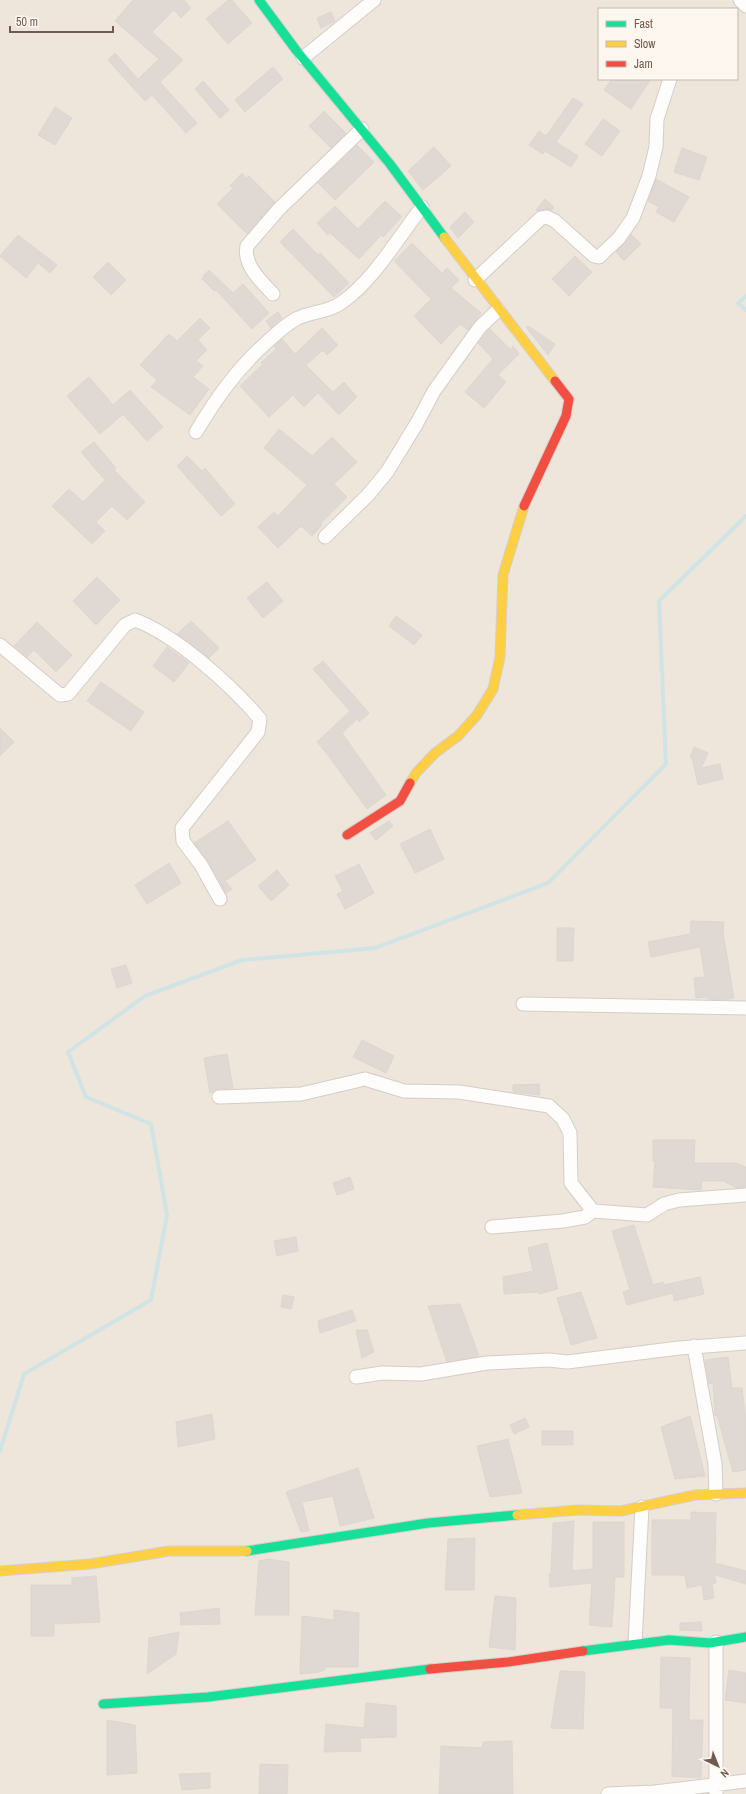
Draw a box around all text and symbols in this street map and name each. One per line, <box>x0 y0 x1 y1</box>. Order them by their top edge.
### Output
scale bar <box>10 8 113 34</box>
legend <box>598 8 738 80</box>
text: 50 m <box>16 14 38 30</box>
text: Fast <box>634 16 653 32</box>
text: Slow <box>634 36 656 52</box>
text: Jam <box>634 56 653 72</box>
north arrow <box>698 1746 738 1786</box>
text: N <box>718 1766 732 1781</box>

